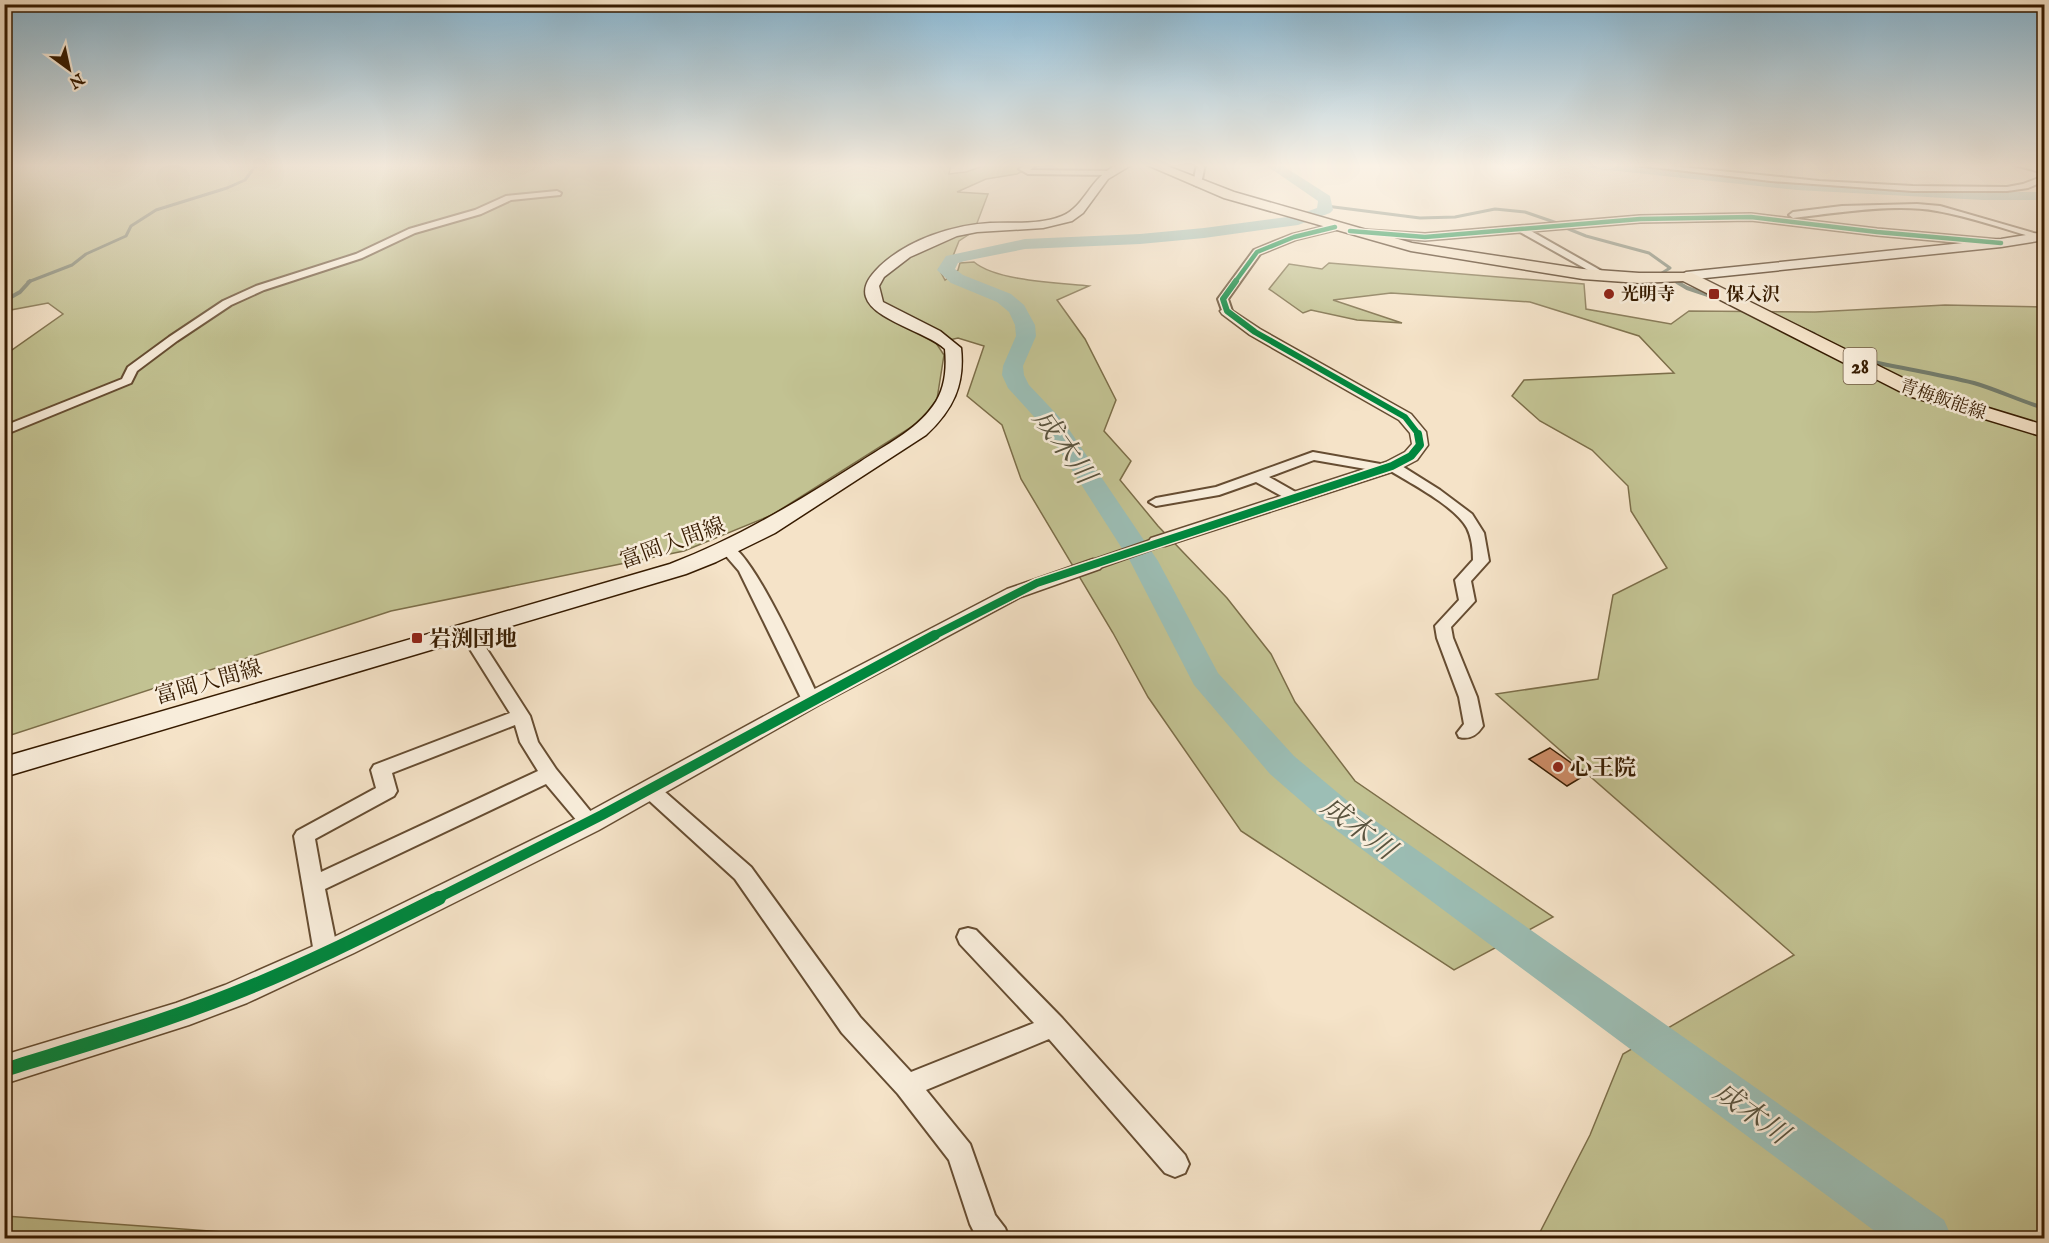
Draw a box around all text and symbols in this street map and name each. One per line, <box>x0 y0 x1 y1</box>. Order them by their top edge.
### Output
north arrow <box>39 39 99 99</box>
text: N <box>65 67 88 92</box>
place label: 光明寺 <box>1621 284 1675 307</box>
place label: 保入沢 <box>1726 284 1780 307</box>
marker: 光明寺 <box>1602 287 1616 301</box>
marker: 保入沢 <box>1707 287 1721 301</box>
road number: 28 <box>1844 348 1876 384</box>
street label: 青梅飯能線 <box>1896 375 1989 426</box>
water label: 成木川 <box>1024 403 1104 494</box>
street label: 富岡入間線 <box>616 512 729 576</box>
place label: 岩渕団地 <box>429 626 517 654</box>
marker: 岩渕団地 <box>410 631 424 645</box>
street label: 富岡入間線 <box>152 654 265 712</box>
place label: 心王院 <box>1570 755 1636 783</box>
marker: 心王院 <box>1551 760 1565 774</box>
water label: 成木川 <box>1313 790 1404 870</box>
water label: 成木川 <box>1706 1075 1797 1155</box>

